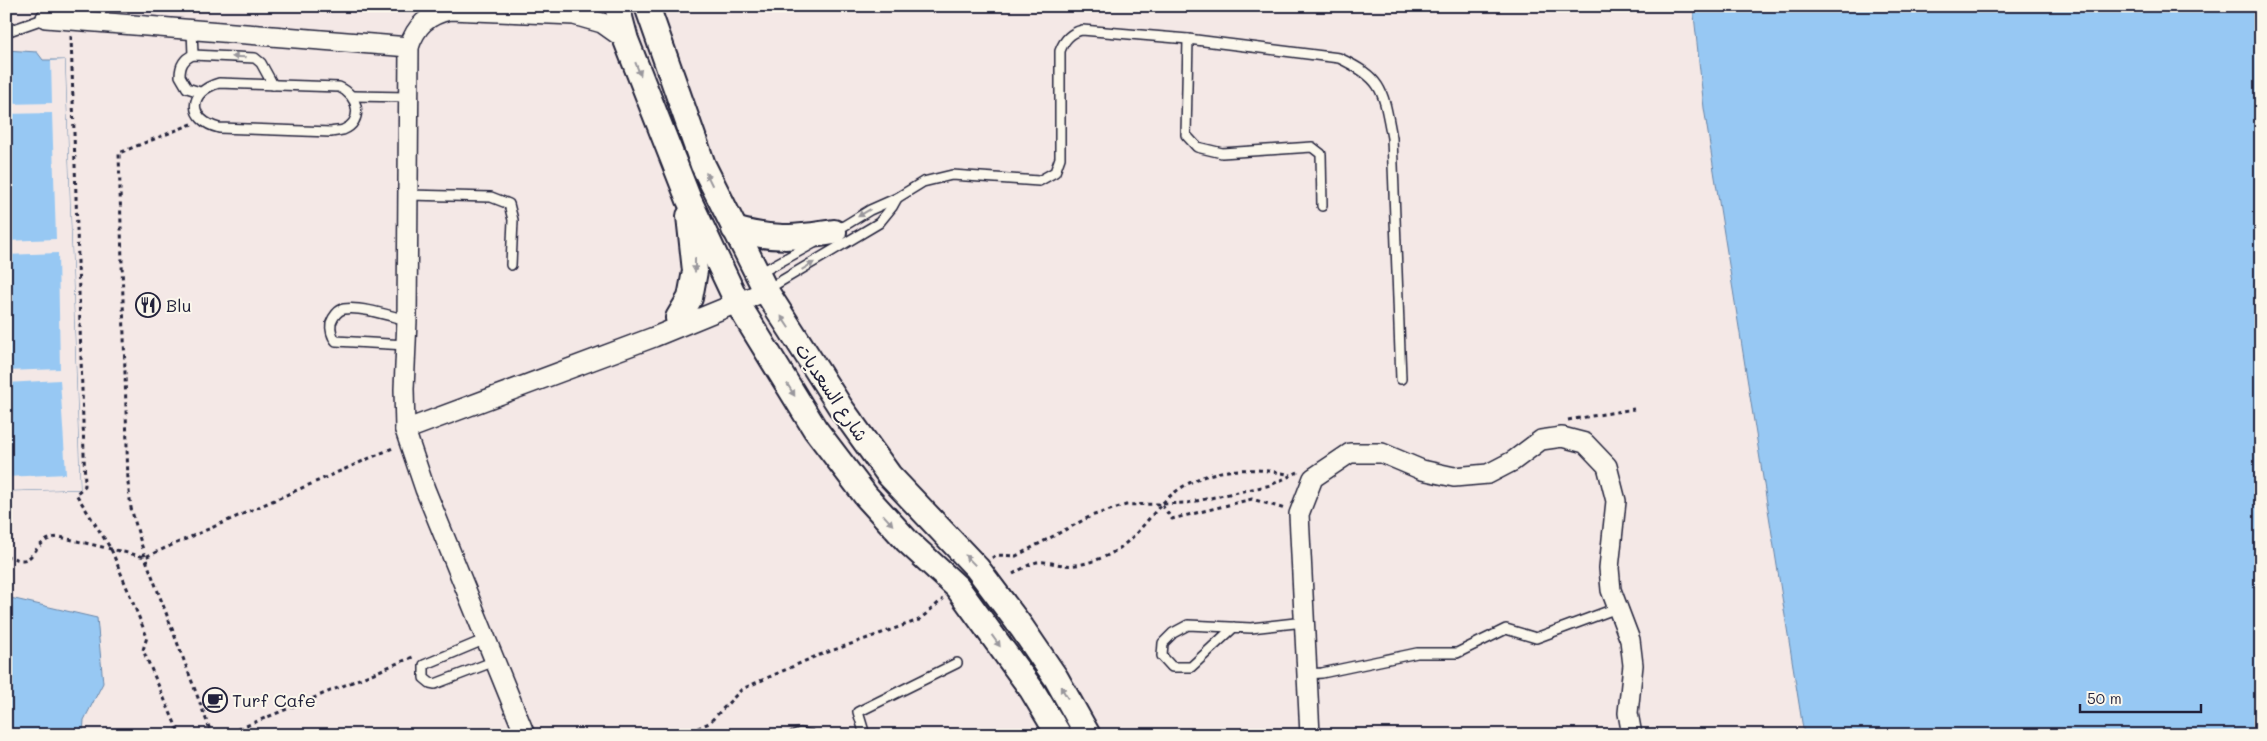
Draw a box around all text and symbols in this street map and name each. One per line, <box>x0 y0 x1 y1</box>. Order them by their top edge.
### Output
one-way arrow <box>231 52 247 60</box>
one-way arrow <box>634 62 642 76</box>
one-way arrow <box>705 171 714 186</box>
one-way arrow <box>858 208 871 217</box>
one-way arrow <box>691 258 699 274</box>
one-way arrow <box>801 262 814 271</box>
restaurant icon: Blu <box>135 292 161 318</box>
place label: Blu <box>166 293 192 317</box>
one-way arrow <box>781 315 790 329</box>
street label: شارع السعديات <box>789 338 874 446</box>
one-way arrow <box>787 383 796 396</box>
one-way arrow <box>882 514 894 526</box>
one-way arrow <box>964 555 976 567</box>
one-way arrow <box>991 634 1001 648</box>
scale bar <box>2080 681 2201 713</box>
one-way arrow <box>1060 686 1069 699</box>
cafe icon: Turf Cafe <box>202 687 228 713</box>
place label: Turf Cafe <box>232 688 316 712</box>
text: 50 m <box>2087 688 2122 708</box>

